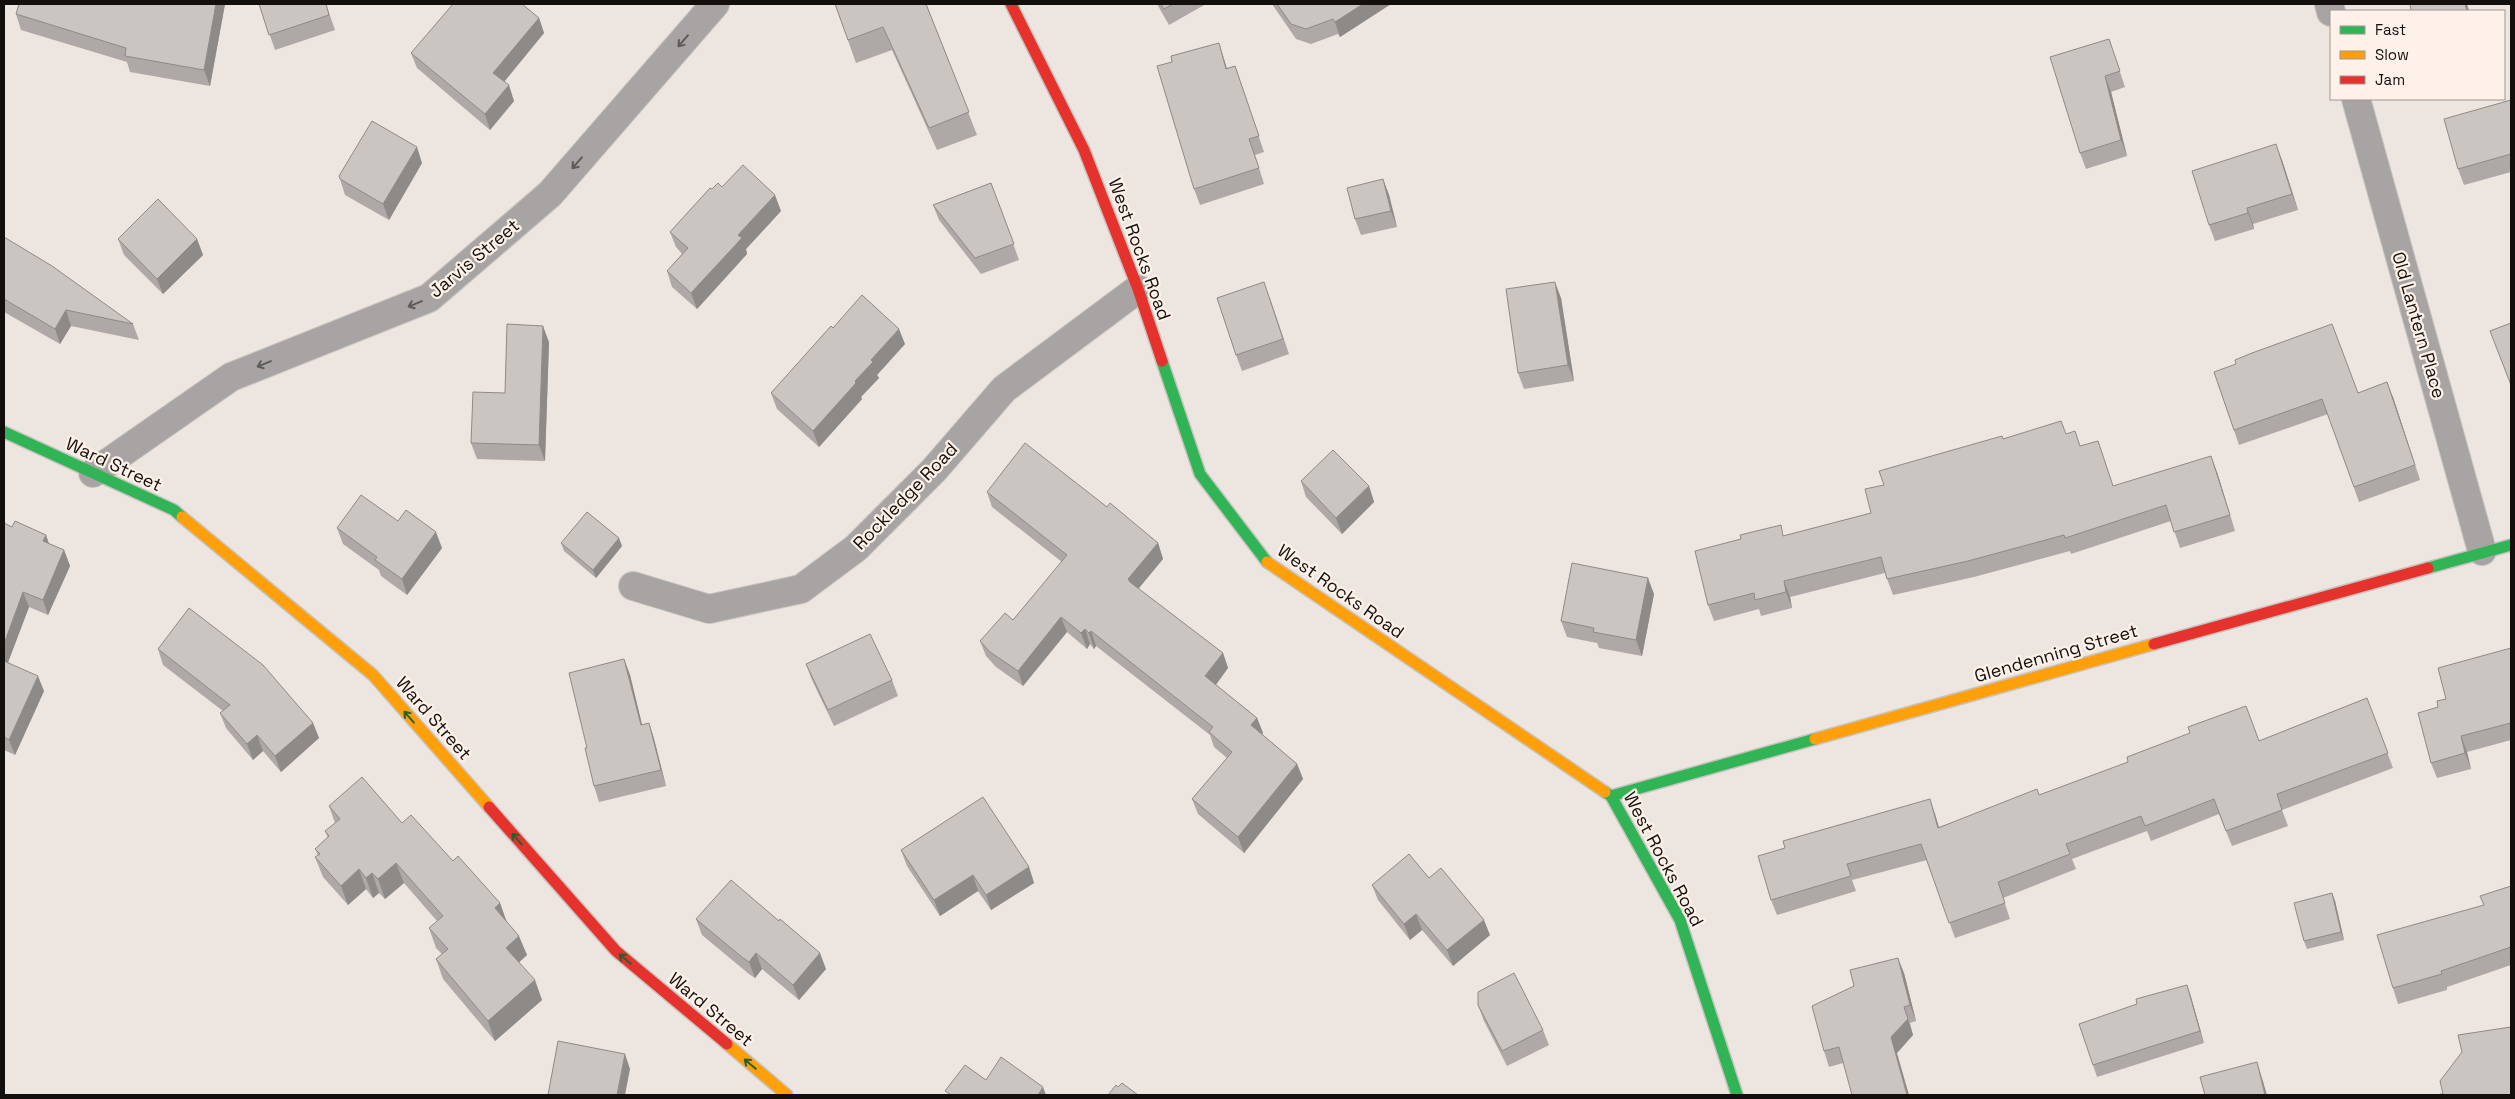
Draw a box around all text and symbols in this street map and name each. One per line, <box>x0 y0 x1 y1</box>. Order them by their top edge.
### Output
legend <box>2330 10 2505 100</box>
text: Fast <box>2375 20 2406 39</box>
one-way arrow <box>678 34 689 47</box>
text: Slow <box>2375 45 2409 64</box>
text: Jam <box>2375 70 2405 89</box>
one-way arrow <box>571 157 582 170</box>
street label: West Rocks Road <box>1104 175 1176 323</box>
street label: Jarvis Street <box>424 214 524 302</box>
street label: Old Lantern Place <box>2387 249 2451 401</box>
one-way arrow <box>408 299 423 309</box>
one-way arrow <box>257 360 273 369</box>
street label: Ward Street <box>62 432 166 496</box>
street label: Rockledge Road <box>848 437 962 555</box>
street label: West Rocks Road <box>1273 539 1409 643</box>
street label: Glendenning Street <box>1972 619 2140 687</box>
street label: Ward Street <box>391 671 477 765</box>
one-way arrow <box>404 710 415 723</box>
street label: West Rocks Road <box>1619 788 1709 930</box>
one-way arrow <box>511 832 523 845</box>
one-way arrow <box>619 954 632 965</box>
street label: Ward Street <box>664 967 758 1051</box>
one-way arrow <box>743 1058 756 1070</box>

